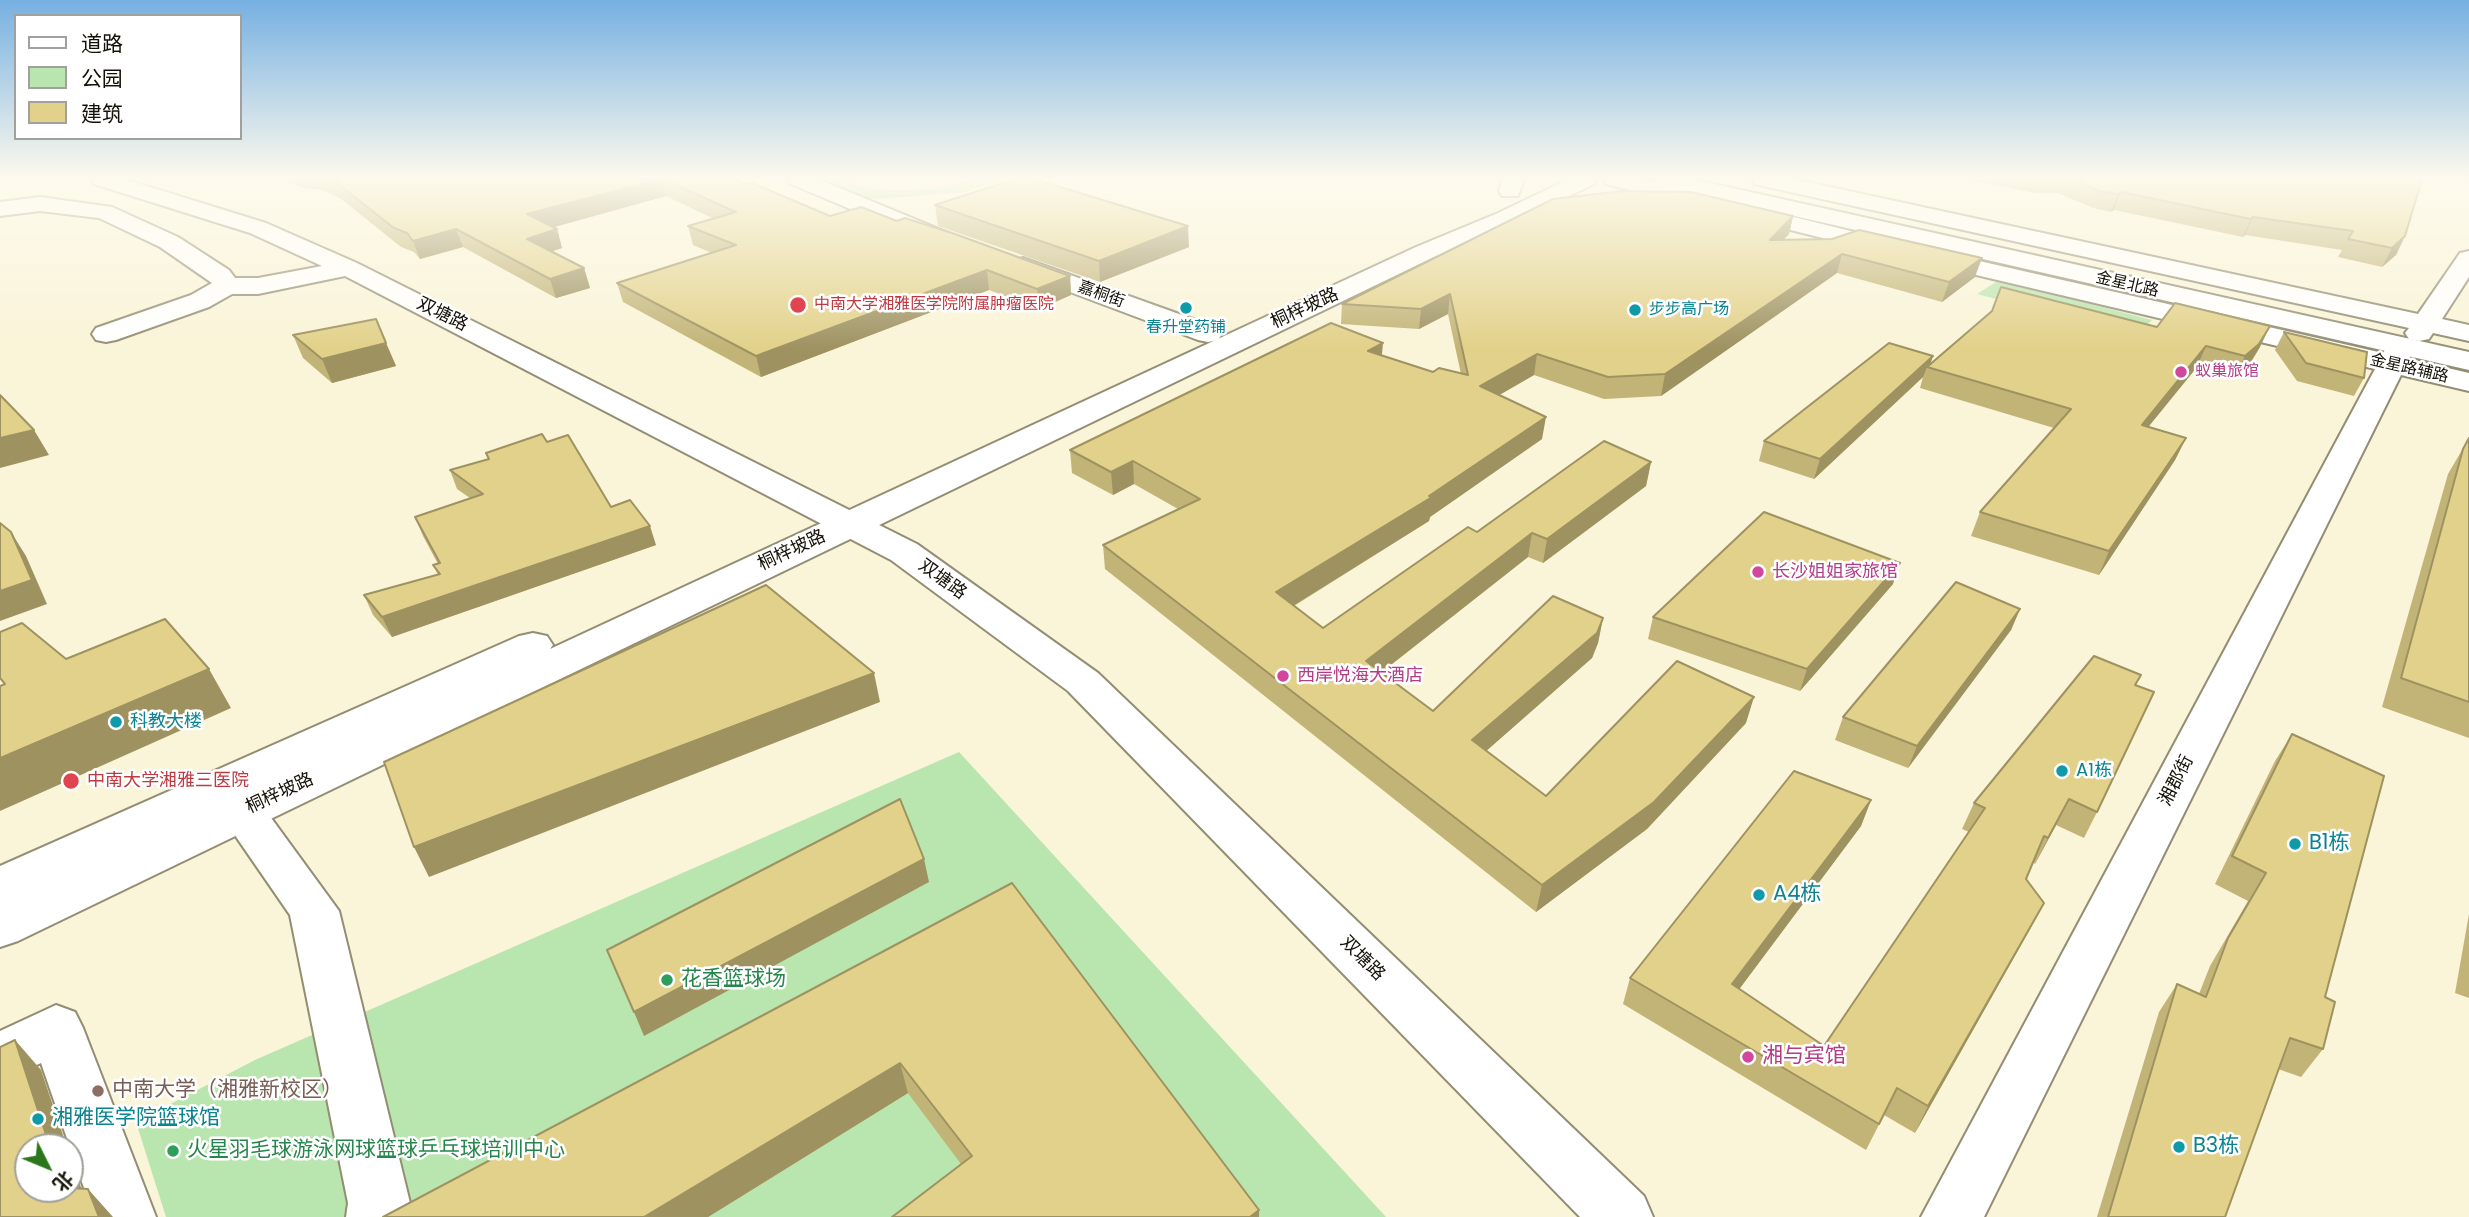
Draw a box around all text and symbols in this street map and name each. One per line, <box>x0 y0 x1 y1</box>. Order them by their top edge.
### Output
legend <box>14 14 242 140</box>
text: 道路 <box>81 29 123 58</box>
text: 公园 <box>81 64 123 93</box>
text: 建筑 <box>81 99 123 128</box>
street label: 金星北路 <box>2094 268 2160 302</box>
street label: 嘉桐街 <box>1075 278 1127 312</box>
street label: 桐梓坡路 <box>1268 284 1342 334</box>
street label: 双塘路 <box>413 293 471 337</box>
marker: 中南大学湘雅医学院附属肿瘤医院 <box>788 295 808 315</box>
place label: 中南大学湘雅医学院附属肿瘤医院 <box>814 295 1054 315</box>
marker: 春升堂药铺 <box>1178 300 1194 316</box>
place label: 步步高广场 <box>1649 300 1729 320</box>
marker: 步步高广场 <box>1627 302 1643 318</box>
place label: 春升堂药铺 <box>1146 318 1226 338</box>
street label: 金星路辅路 <box>2368 351 2450 387</box>
place label: 蚁巢旅馆 <box>2195 362 2259 382</box>
marker: 蚁巢旅馆 <box>2173 364 2189 380</box>
street label: 桐梓坡路 <box>755 526 829 576</box>
street label: 双塘路 <box>914 555 970 605</box>
place label: 长沙姐姐家旅馆 <box>1772 561 1898 583</box>
marker: 长沙姐姐家旅馆 <box>1750 564 1766 580</box>
place label: 西岸悦海大酒店 <box>1297 665 1423 687</box>
marker: 西岸悦海大酒店 <box>1275 668 1291 684</box>
place label: 科教大楼 <box>130 711 202 733</box>
marker: 科教大楼 <box>108 714 124 730</box>
street label: 湘郡街 <box>2155 752 2199 810</box>
place label: A1栋 <box>2076 760 2112 782</box>
marker: A1栋 <box>2054 763 2070 779</box>
street label: 桐梓坡路 <box>243 769 317 819</box>
place label: 中南大学湘雅三医院 <box>87 770 249 792</box>
marker: 中南大学湘雅三医院 <box>61 771 81 791</box>
place label: B1栋 <box>2309 831 2350 857</box>
marker: B1栋 <box>2287 836 2303 852</box>
place label: A4栋 <box>1773 882 1821 908</box>
marker: A4栋 <box>1751 887 1767 903</box>
street label: 双塘路 <box>1335 932 1389 986</box>
place label: 花香篮球场 <box>681 967 786 993</box>
marker: 花香篮球场 <box>659 972 675 988</box>
place label: 湘与宾馆 <box>1762 1044 1846 1070</box>
marker: 湘与宾馆 <box>1740 1049 1756 1065</box>
place label: 中南大学（湘雅新校区） <box>112 1078 343 1104</box>
marker: 中南大学（湘雅新校区） <box>90 1083 106 1099</box>
place label: 湘雅医学院篮球馆 <box>52 1106 220 1132</box>
marker: 湘雅医学院篮球馆 <box>30 1111 46 1127</box>
north arrow <box>14 1133 84 1203</box>
place label: B3栋 <box>2193 1134 2239 1160</box>
place label: 火星羽毛球游泳网球篮球乒乓球培训中心 <box>187 1138 565 1164</box>
marker: B3栋 <box>2171 1139 2187 1155</box>
marker: 火星羽毛球游泳网球篮球乒乓球培训中心 <box>165 1143 181 1159</box>
text: 北 <box>47 1165 80 1197</box>

